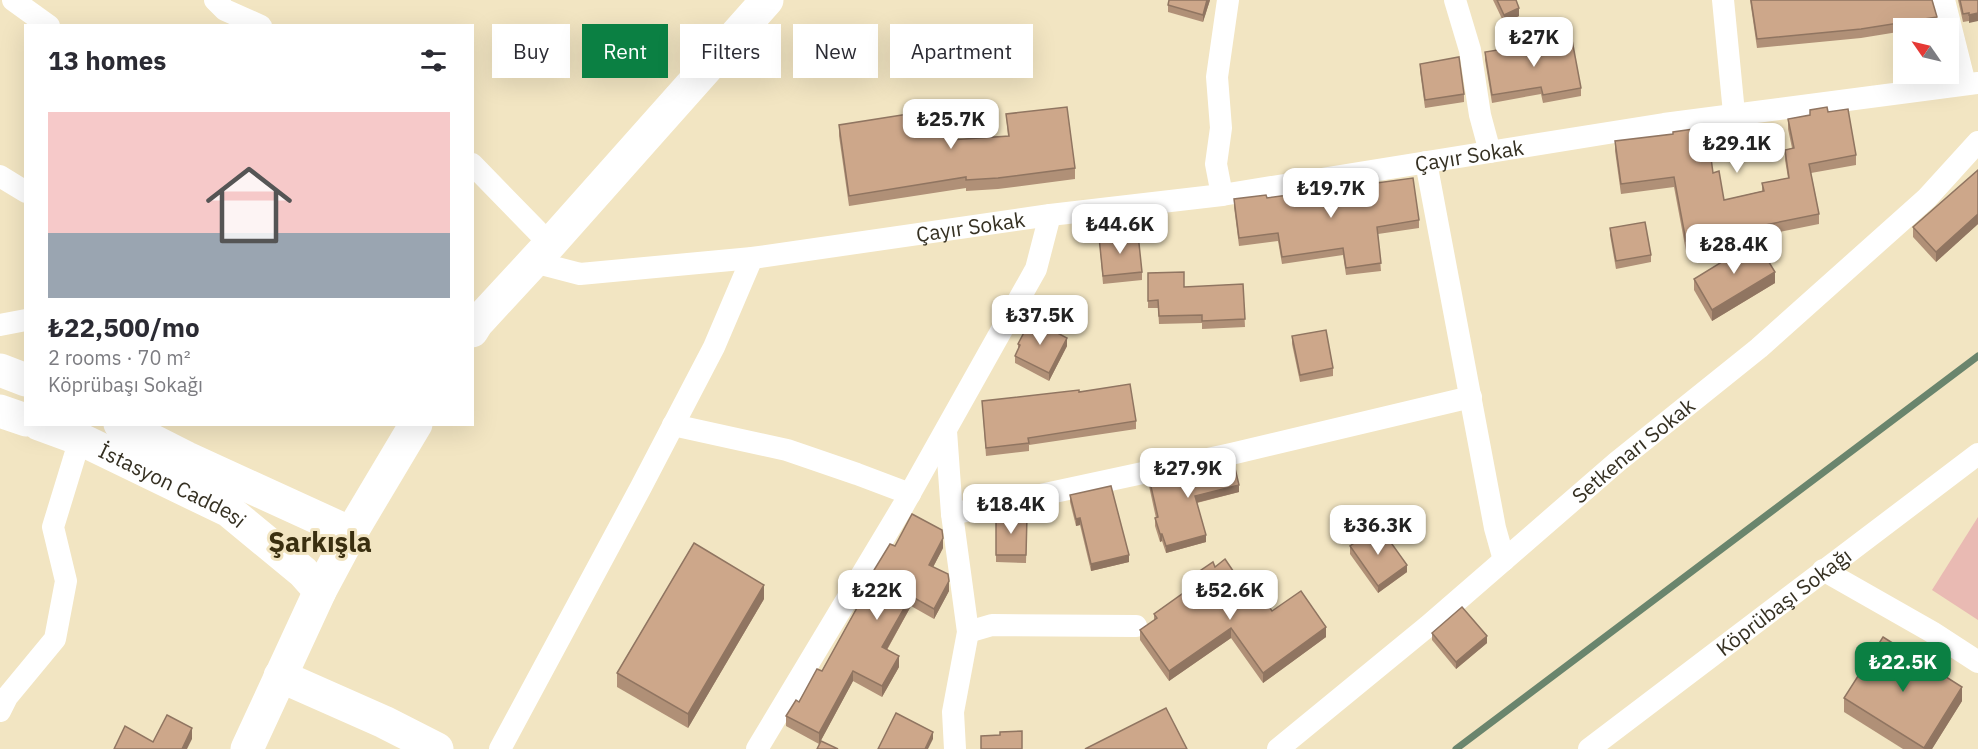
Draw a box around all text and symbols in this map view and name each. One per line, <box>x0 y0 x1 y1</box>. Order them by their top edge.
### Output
pin: ₺27K <box>1498 17 1570 68</box>
north arrow <box>1893 18 1959 84</box>
map controls <box>1893 18 1959 84</box>
text: ₺27K <box>1509 23 1559 50</box>
chip: Buy <box>492 24 570 78</box>
chip: Rent <box>582 24 668 78</box>
chip: Filters <box>680 24 781 78</box>
chip: New <box>793 24 878 78</box>
chip: Apartment <box>890 24 1033 78</box>
text: 13 homes <box>48 43 166 77</box>
icon: filters <box>417 44 450 77</box>
pin: ₺25.7K <box>902 99 1000 150</box>
text: ₺25.7K <box>917 105 985 132</box>
pin: ₺29.1K <box>1688 123 1786 174</box>
text: ₺29.1K <box>1703 129 1771 156</box>
street label: Çayır Sokak <box>1413 133 1526 178</box>
icon: home <box>195 151 303 259</box>
pin: ₺19.7K <box>1282 168 1380 219</box>
text: ₺19.7K <box>1297 174 1365 201</box>
pin: ₺44.6K <box>1071 204 1169 255</box>
street label: Çayır Sokak <box>914 205 1027 248</box>
text: ₺44.6K <box>1086 210 1154 237</box>
pin: ₺28.4K <box>1685 224 1783 275</box>
text: ₺28.4K <box>1700 230 1768 257</box>
pin: ₺37.5K <box>991 295 1089 346</box>
text: ₺37.5K <box>1006 301 1074 328</box>
text: ₺22,500/mo <box>48 310 200 344</box>
text: 2 rooms · 70 m² <box>48 344 191 371</box>
text: Köprübaşı Sokağı <box>48 371 203 398</box>
street label: Setkenarı Sokak <box>1565 391 1700 509</box>
street label: İstasyon Caddesi <box>94 436 252 534</box>
pin: ₺27.9K <box>1139 448 1237 499</box>
text: ₺27.9K <box>1154 454 1222 481</box>
pin: ₺18.4K <box>962 484 1060 535</box>
text: ₺18.4K <box>977 490 1045 517</box>
pin: ₺36.3K <box>1329 505 1427 556</box>
text: ₺36.3K <box>1344 511 1412 538</box>
district label: Şarkışla <box>268 524 372 559</box>
street label: Köprübaşı Sokağı <box>1710 541 1857 662</box>
pin: ₺22K <box>841 570 913 621</box>
pin: ₺52.6K <box>1181 570 1279 621</box>
text: ₺22K <box>852 576 902 603</box>
text: ₺52.6K <box>1196 576 1264 603</box>
pin: ₺22.5K <box>1854 642 1952 693</box>
text: ₺22.5K <box>1869 648 1937 675</box>

